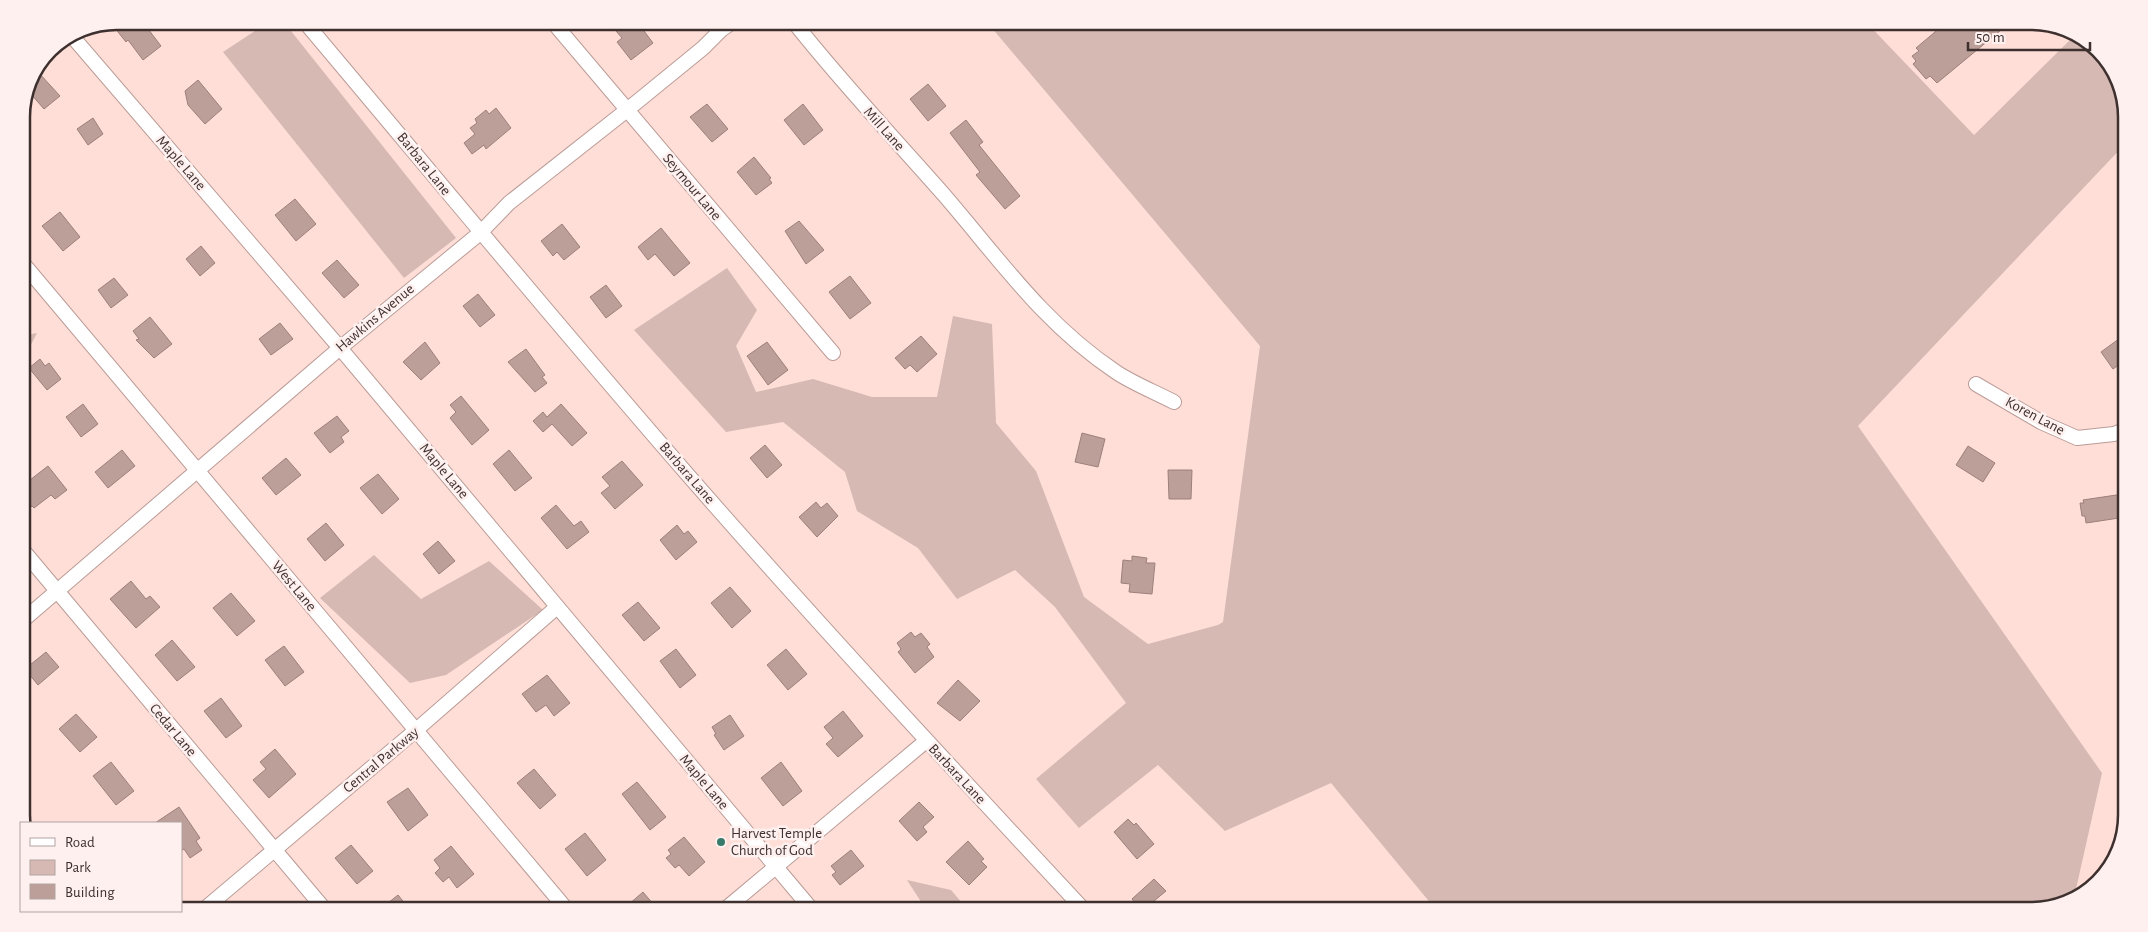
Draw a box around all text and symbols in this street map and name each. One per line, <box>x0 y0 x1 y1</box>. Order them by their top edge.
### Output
scale bar <box>1968 20 2090 52</box>
text: 50 m <box>1976 30 2005 45</box>
street label: Mill Lane <box>861 104 907 154</box>
street label: Barbara Lane <box>394 130 454 198</box>
street label: Maple Lane <box>153 133 209 193</box>
street label: Seymour Lane <box>660 151 724 223</box>
street label: Hawkins Avenue <box>333 281 417 355</box>
street label: Koren Lane <box>2003 394 2067 438</box>
street label: Barbara Lane <box>656 439 718 507</box>
street label: Maple Lane <box>417 441 471 502</box>
street label: West Lane <box>269 558 319 614</box>
street label: Cedar Lane <box>147 701 199 759</box>
street label: Central Parkway <box>340 724 422 796</box>
street label: Barbara Lane <box>926 741 988 807</box>
street label: Maple Lane <box>677 752 731 813</box>
legend <box>20 822 182 912</box>
place label: Harvest Temple Church of God <box>731 826 822 858</box>
text: Road <box>65 835 95 850</box>
marker: Harvest Temple Church of God <box>715 836 727 848</box>
text: Park <box>65 860 91 875</box>
text: Building <box>65 885 115 900</box>

